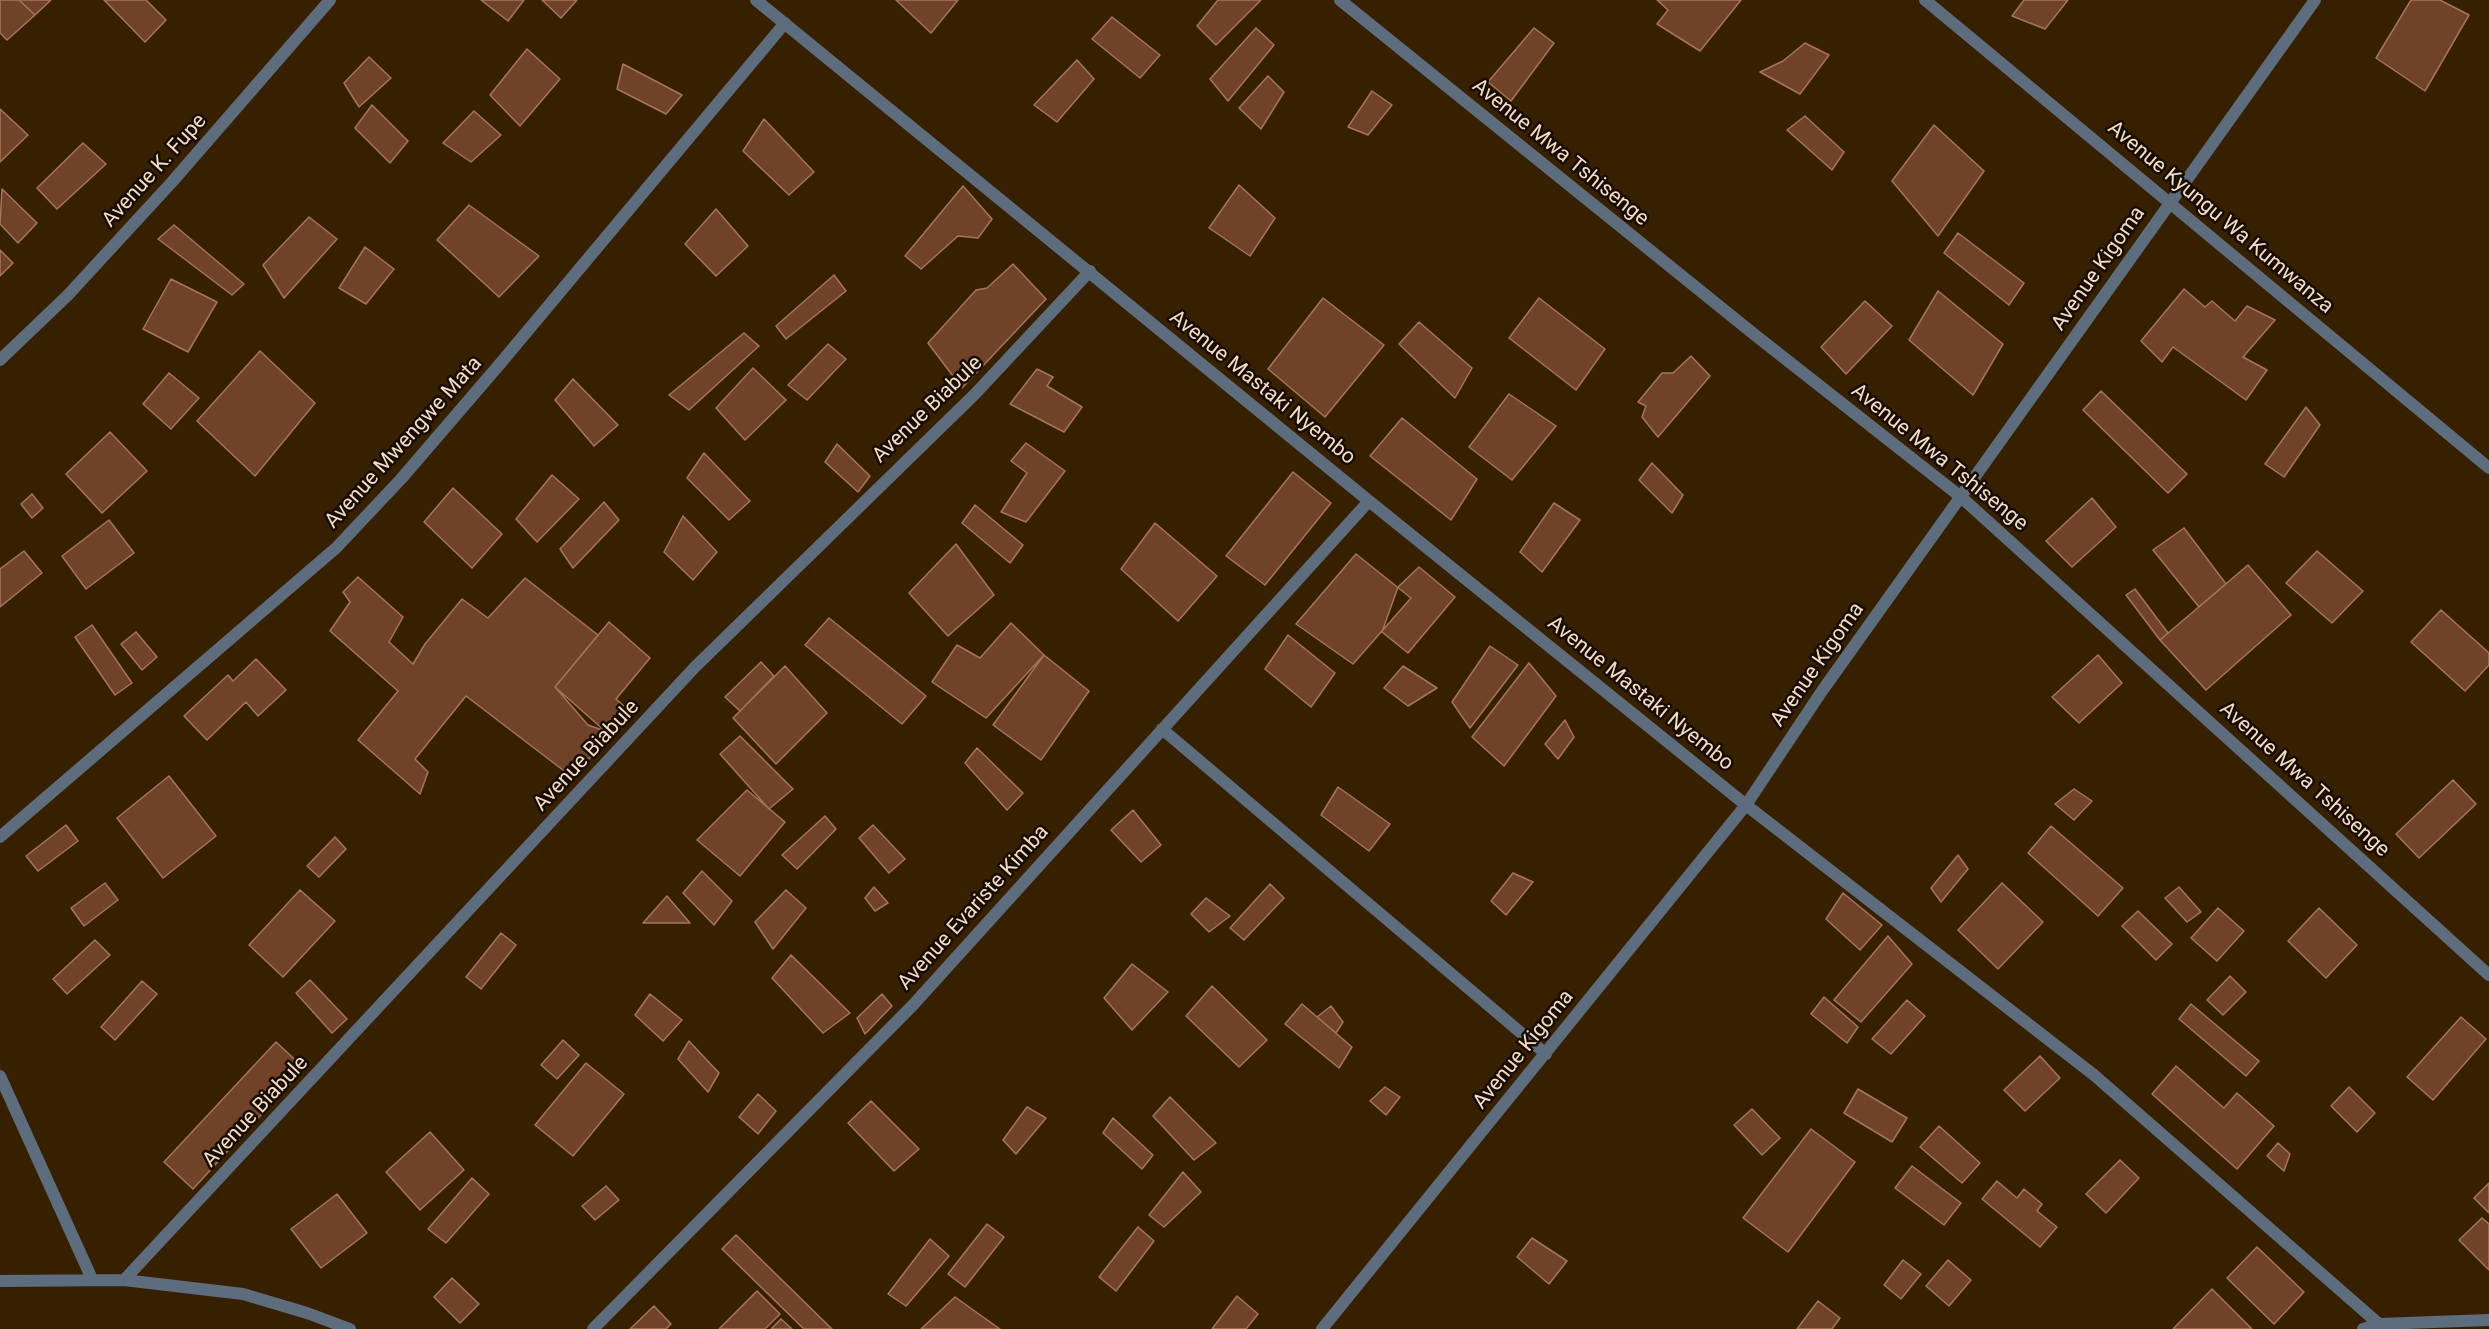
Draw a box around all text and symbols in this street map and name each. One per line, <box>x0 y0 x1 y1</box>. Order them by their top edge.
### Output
street label: Avenue Mwa Tshisenge <box>1467 74 1653 232</box>
street label: Avenue K. Fupe <box>98 109 212 233</box>
street label: Avenue Kyungu Wa Kumwanza <box>2102 116 2338 320</box>
street label: Avenue Kigoma <box>2047 202 2151 336</box>
street label: Avenue Mastaki Nyembo <box>1164 305 1360 471</box>
street label: Avenue Biabule <box>868 351 988 469</box>
street label: Avenue Mwengwe Mata <box>320 352 488 534</box>
street label: Avenue Mwa Tshisenge <box>1846 379 2032 537</box>
street label: Avenue Kigoma <box>1766 598 1870 732</box>
street label: Avenue Mastaki Nyembo <box>1542 611 1738 777</box>
street label: Avenue Biabule <box>529 695 645 817</box>
street label: Avenue Mwa Tshisenge <box>2214 697 2394 863</box>
street label: Avenue Evariste Kimba <box>893 820 1055 996</box>
street label: Avenue Kigoma <box>1468 985 1580 1115</box>
street label: Avenue Biabule <box>198 1051 314 1173</box>

